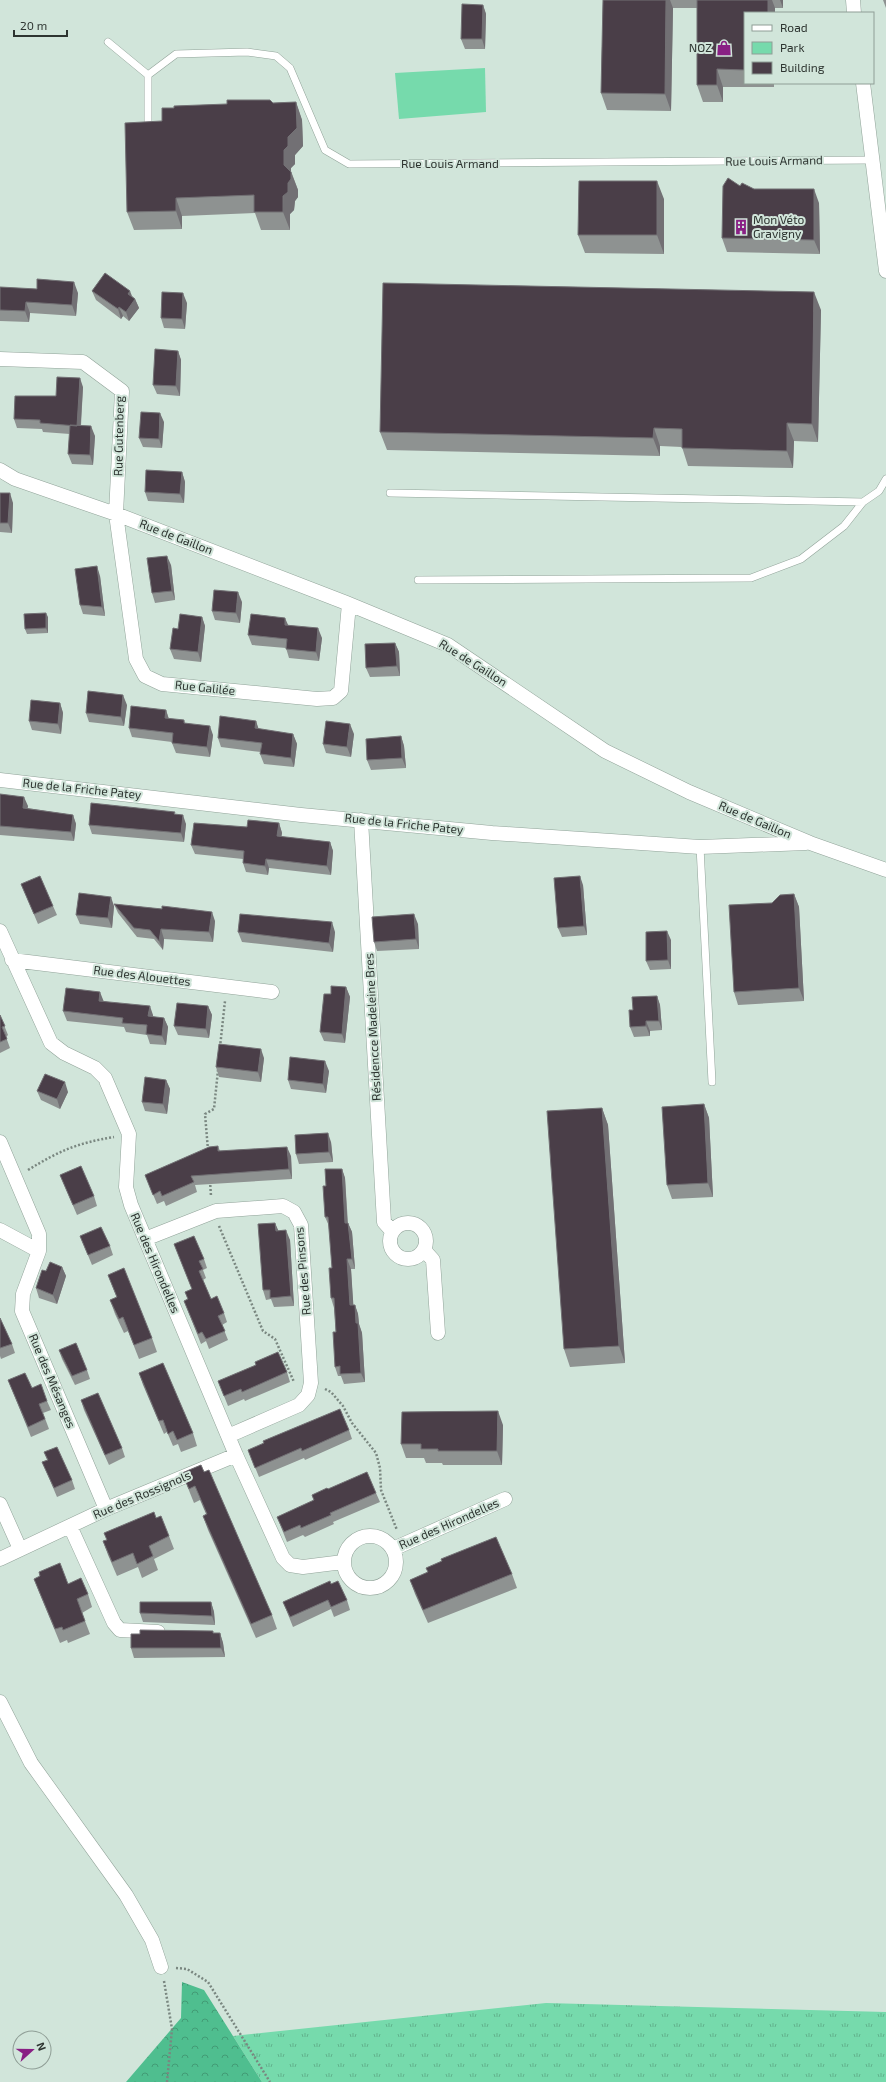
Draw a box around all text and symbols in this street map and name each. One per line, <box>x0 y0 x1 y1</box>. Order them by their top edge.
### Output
scale bar <box>14 12 67 38</box>
legend <box>744 12 874 84</box>
text: 20 m <box>20 18 47 32</box>
text: Road <box>780 20 808 34</box>
shop icon: NOZ <box>715 39 733 57</box>
place label: NOZ <box>689 40 712 54</box>
text: Park <box>780 40 805 54</box>
text: Building <box>780 60 825 74</box>
street label: Rue Louis Armand <box>725 152 823 168</box>
street label: Rue Louis Armand <box>401 156 499 170</box>
place label: Mon Véto Gravigny <box>753 212 805 240</box>
building icon: Mon Véto Gravigny <box>732 218 750 236</box>
street label: Rue Gutenberg <box>110 395 126 476</box>
street label: Rue de Gaillon <box>138 516 215 556</box>
street label: Rue de Gaillon <box>437 636 510 689</box>
street label: Rue Galilée <box>174 677 236 697</box>
street label: Rue de la Friche Patey <box>22 775 143 801</box>
street label: Rue de Gaillon <box>717 798 794 841</box>
street label: Rue de la Friche Patey <box>344 810 465 836</box>
street label: Résidencce Madeleine Bres <box>361 953 383 1101</box>
street label: Rue des Alouettes <box>93 962 192 988</box>
street label: Rue des Hirondelles <box>128 1210 183 1315</box>
street label: Rue des Pinsons <box>291 1226 313 1316</box>
street label: Rue des Mésanges <box>27 1331 79 1430</box>
street label: Rue des Rossignols <box>91 1467 193 1521</box>
street label: Rue des Hirondelles <box>396 1495 501 1551</box>
north arrow <box>12 2030 52 2070</box>
text: N <box>34 2040 49 2052</box>

